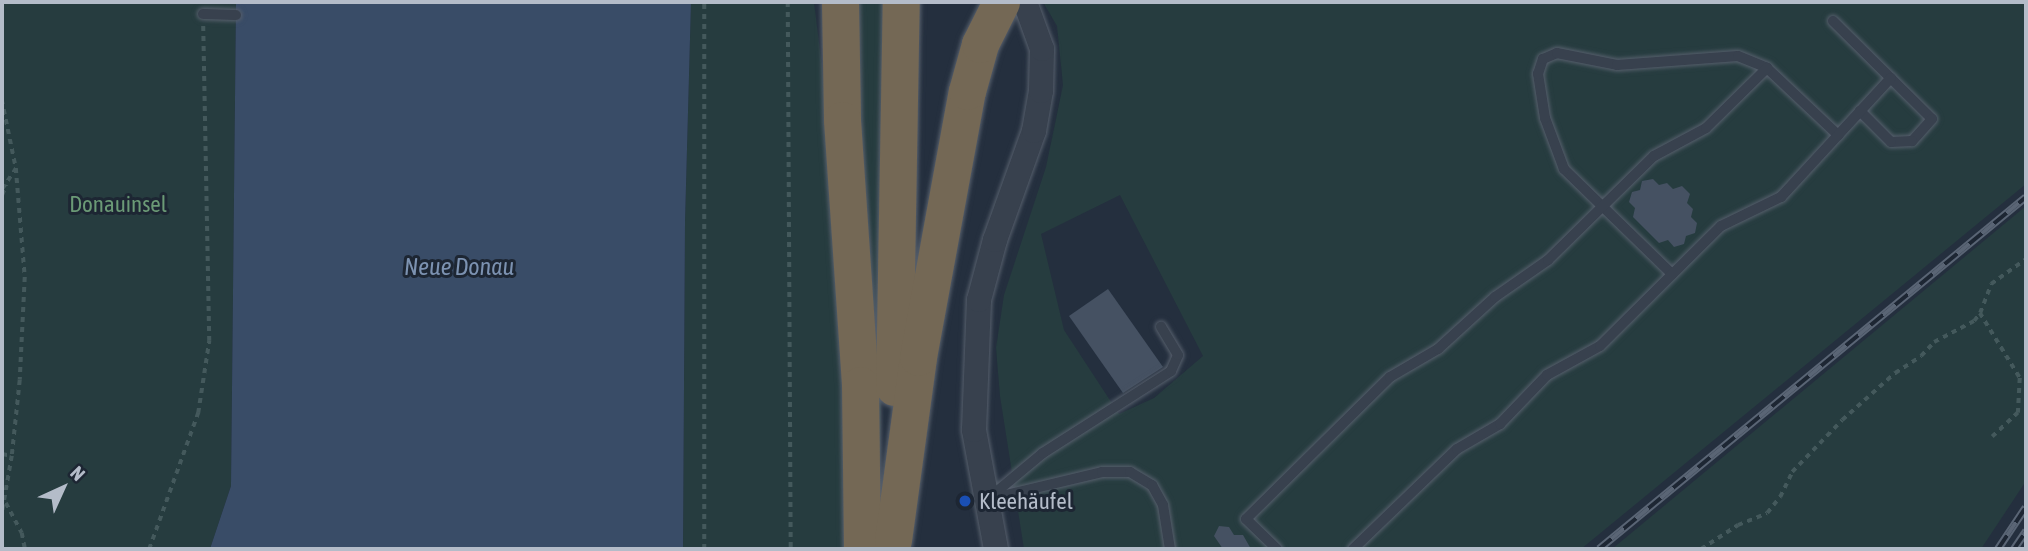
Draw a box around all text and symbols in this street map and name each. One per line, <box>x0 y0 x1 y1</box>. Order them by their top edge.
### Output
park label: Donauinsel <box>69 190 167 218</box>
water label: Neue Donau <box>404 253 514 281</box>
north arrow <box>28 453 98 523</box>
text: N <box>66 461 90 485</box>
place label: Kleehäufel <box>979 487 1073 515</box>
marker: Kleehäufel <box>957 493 973 509</box>

